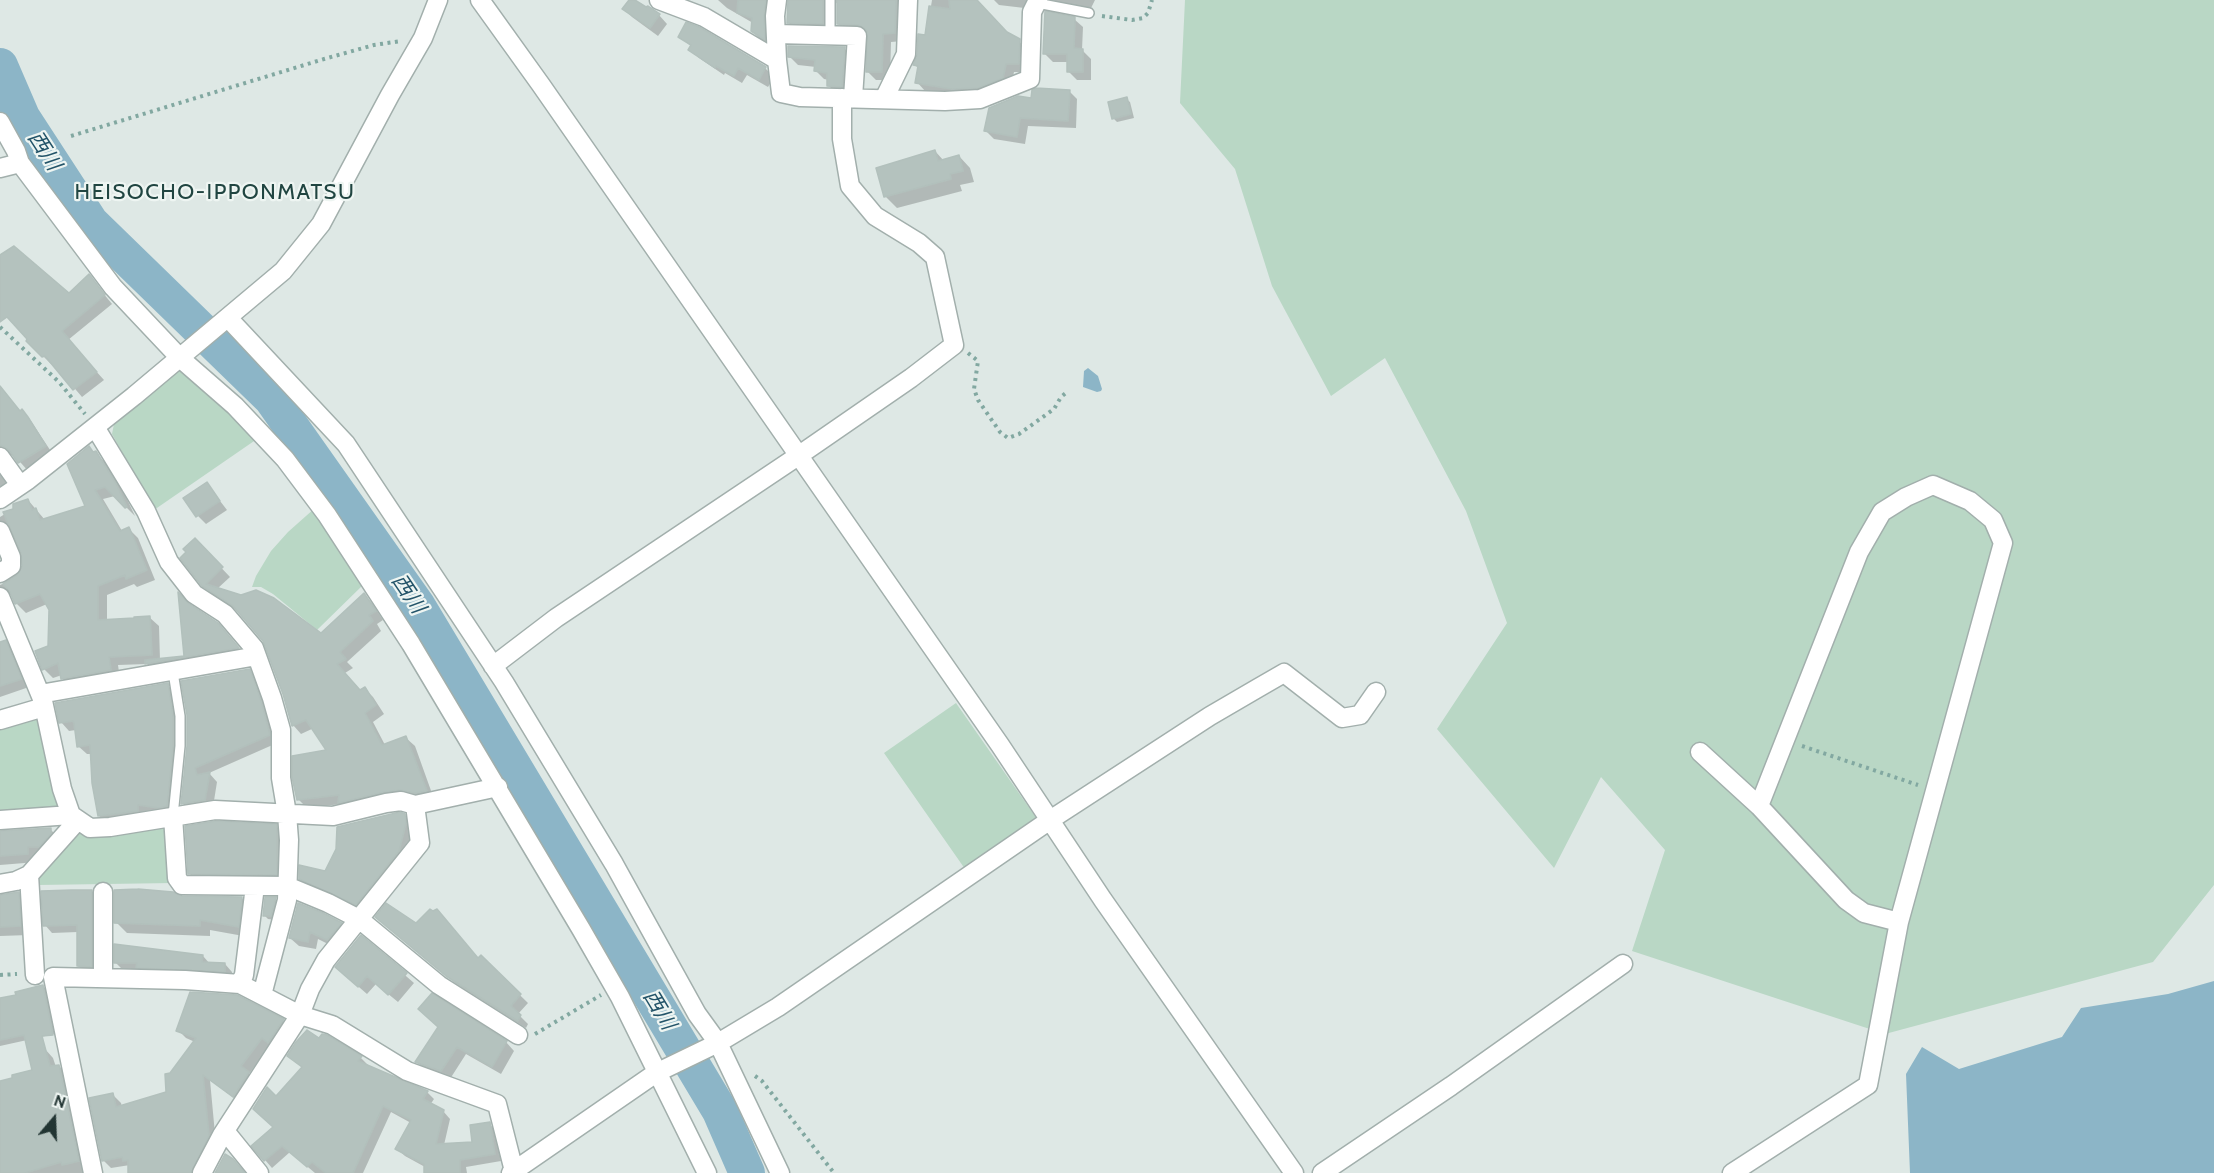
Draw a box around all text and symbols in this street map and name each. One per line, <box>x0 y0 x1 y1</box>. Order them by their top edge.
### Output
water label: 西川 <box>22 127 66 175</box>
district label: HEISOCHO-IPPONMATSU <box>75 180 355 206</box>
water label: 西川 <box>386 570 430 618</box>
water label: 西川 <box>637 986 681 1034</box>
north arrow <box>24 1089 84 1149</box>
text: N <box>52 1091 68 1112</box>

